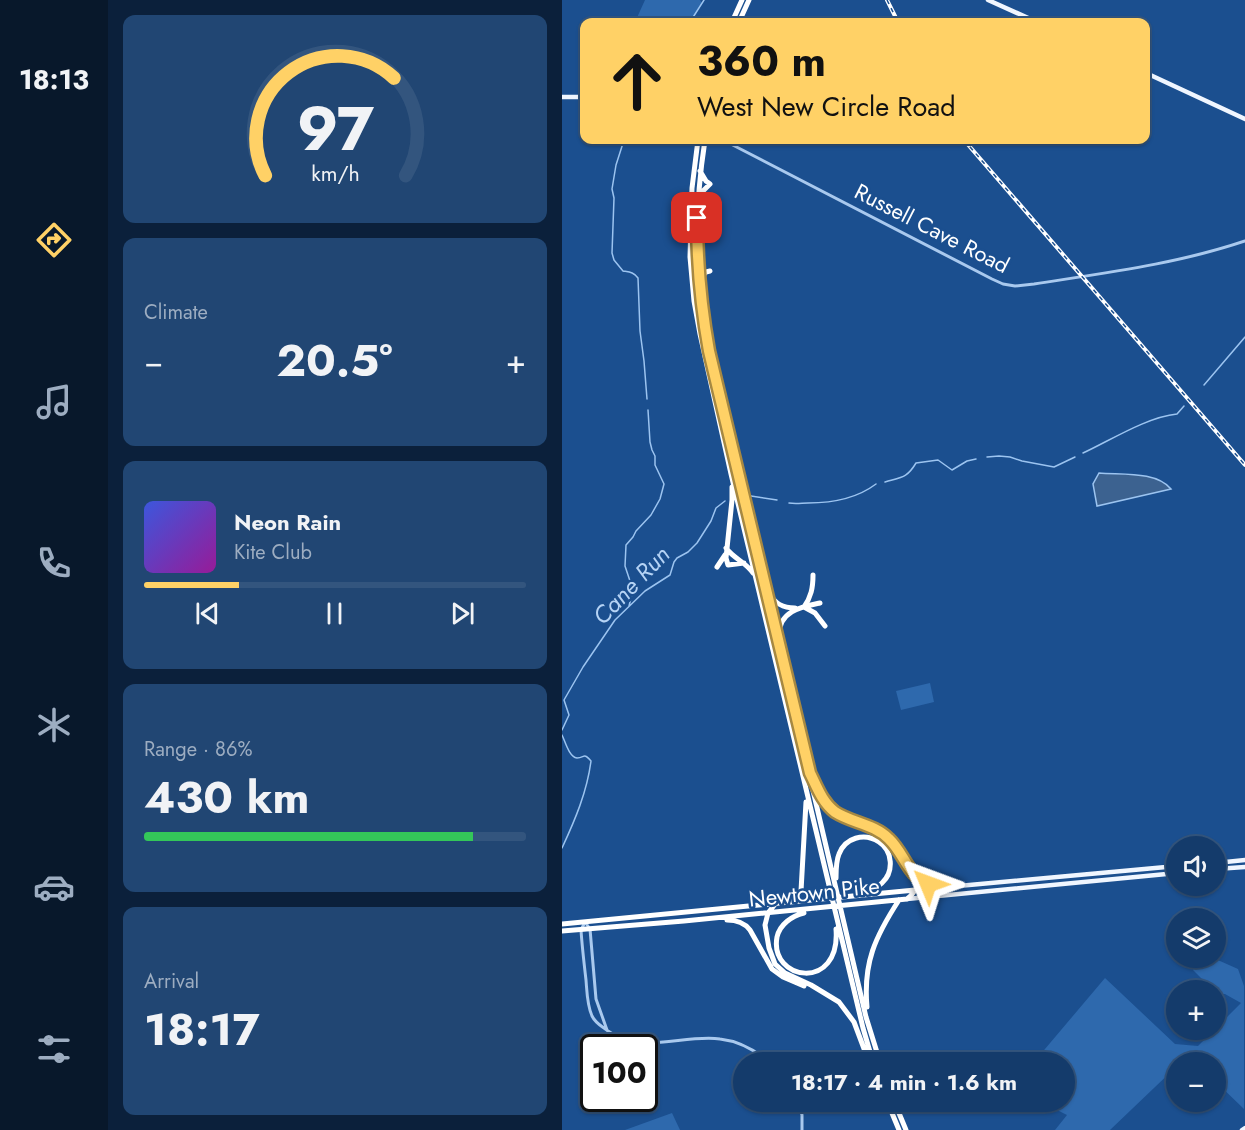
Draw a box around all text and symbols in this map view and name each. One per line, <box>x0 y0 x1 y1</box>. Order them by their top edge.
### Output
text: 360 m <box>697 31 826 92</box>
icon: ahead <box>598 42 676 120</box>
text: 18:13 <box>19 60 89 99</box>
text: 97 <box>296 83 374 173</box>
text: West New Circle Road <box>697 87 956 126</box>
text: km/h <box>311 158 359 189</box>
street label: Russell Cave Road <box>849 175 1015 281</box>
pin <box>671 192 722 243</box>
icon: arrive <box>680 201 713 234</box>
icon: directions <box>33 219 75 261</box>
text: Climate <box>144 298 208 327</box>
text: 20.5° <box>276 328 393 393</box>
text: − <box>144 338 163 385</box>
text: + <box>506 338 526 385</box>
icon: music <box>33 381 75 423</box>
text: Neon Rain <box>234 506 341 538</box>
text: Kite Club <box>234 538 312 567</box>
water label: Cane Run <box>584 538 678 632</box>
icon: phone <box>33 542 75 584</box>
icon: previous <box>191 597 224 630</box>
icon: pause <box>318 597 351 630</box>
icon: next <box>446 597 479 630</box>
icon: climate <box>33 704 75 746</box>
text: Range · 86% <box>144 735 252 764</box>
text: 430 km <box>144 765 310 830</box>
map controls <box>1166 836 1226 1112</box>
button: sound <box>1166 836 1226 896</box>
position arrow <box>896 852 960 916</box>
icon: car <box>33 866 75 908</box>
street label: Newtown Pike <box>747 869 881 915</box>
button: layers <box>1166 908 1226 968</box>
text: Arrival <box>144 967 199 996</box>
button: + <box>1166 980 1226 1040</box>
text: 18:17 <box>144 997 260 1062</box>
icon: filters <box>33 1028 75 1070</box>
speed limit sign: 100 <box>580 1034 658 1112</box>
button: − <box>1166 1052 1226 1112</box>
text: 18:17 · 4 min · 1.6 km <box>791 1066 1017 1098</box>

